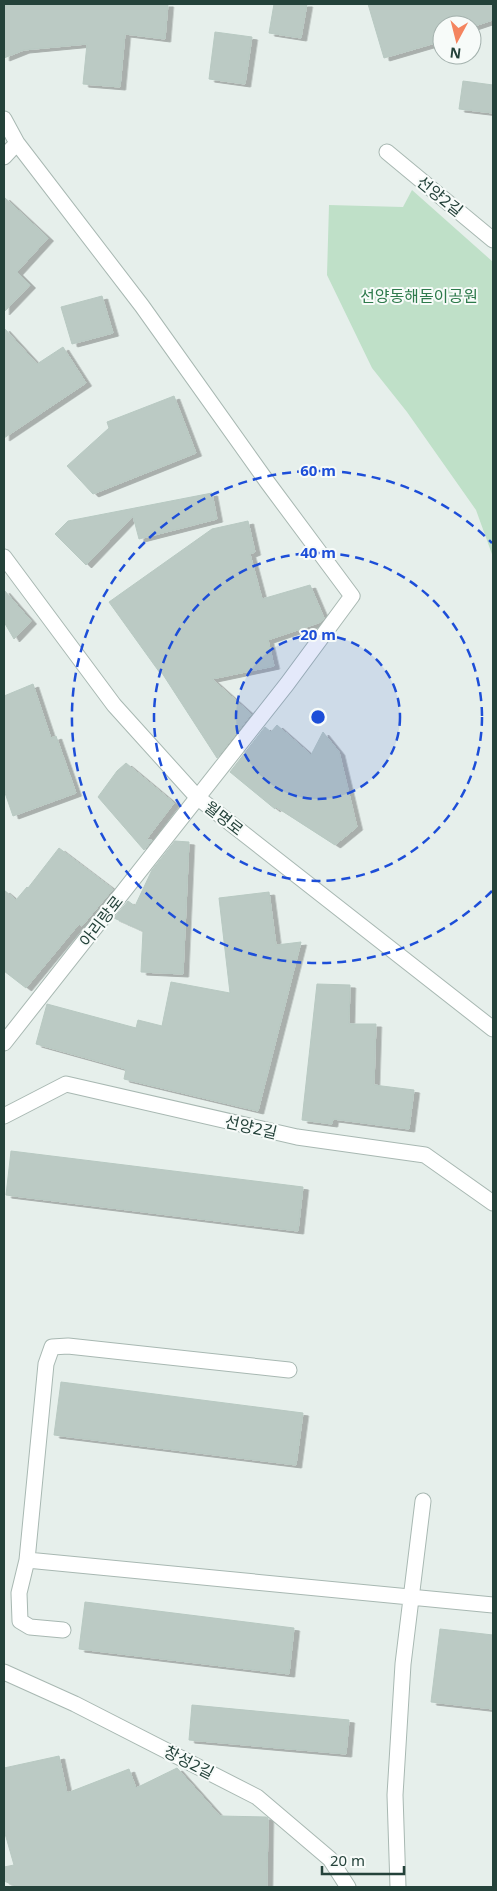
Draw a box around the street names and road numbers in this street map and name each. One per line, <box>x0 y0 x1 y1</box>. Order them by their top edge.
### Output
street label: 선양2길 <box>412 171 468 221</box>
street label: 월명로 <box>200 796 248 840</box>
street label: 아리랑로 <box>74 891 128 951</box>
street label: 선양2길 <box>223 1110 279 1144</box>
street label: 창성2길 <box>160 1740 218 1784</box>

